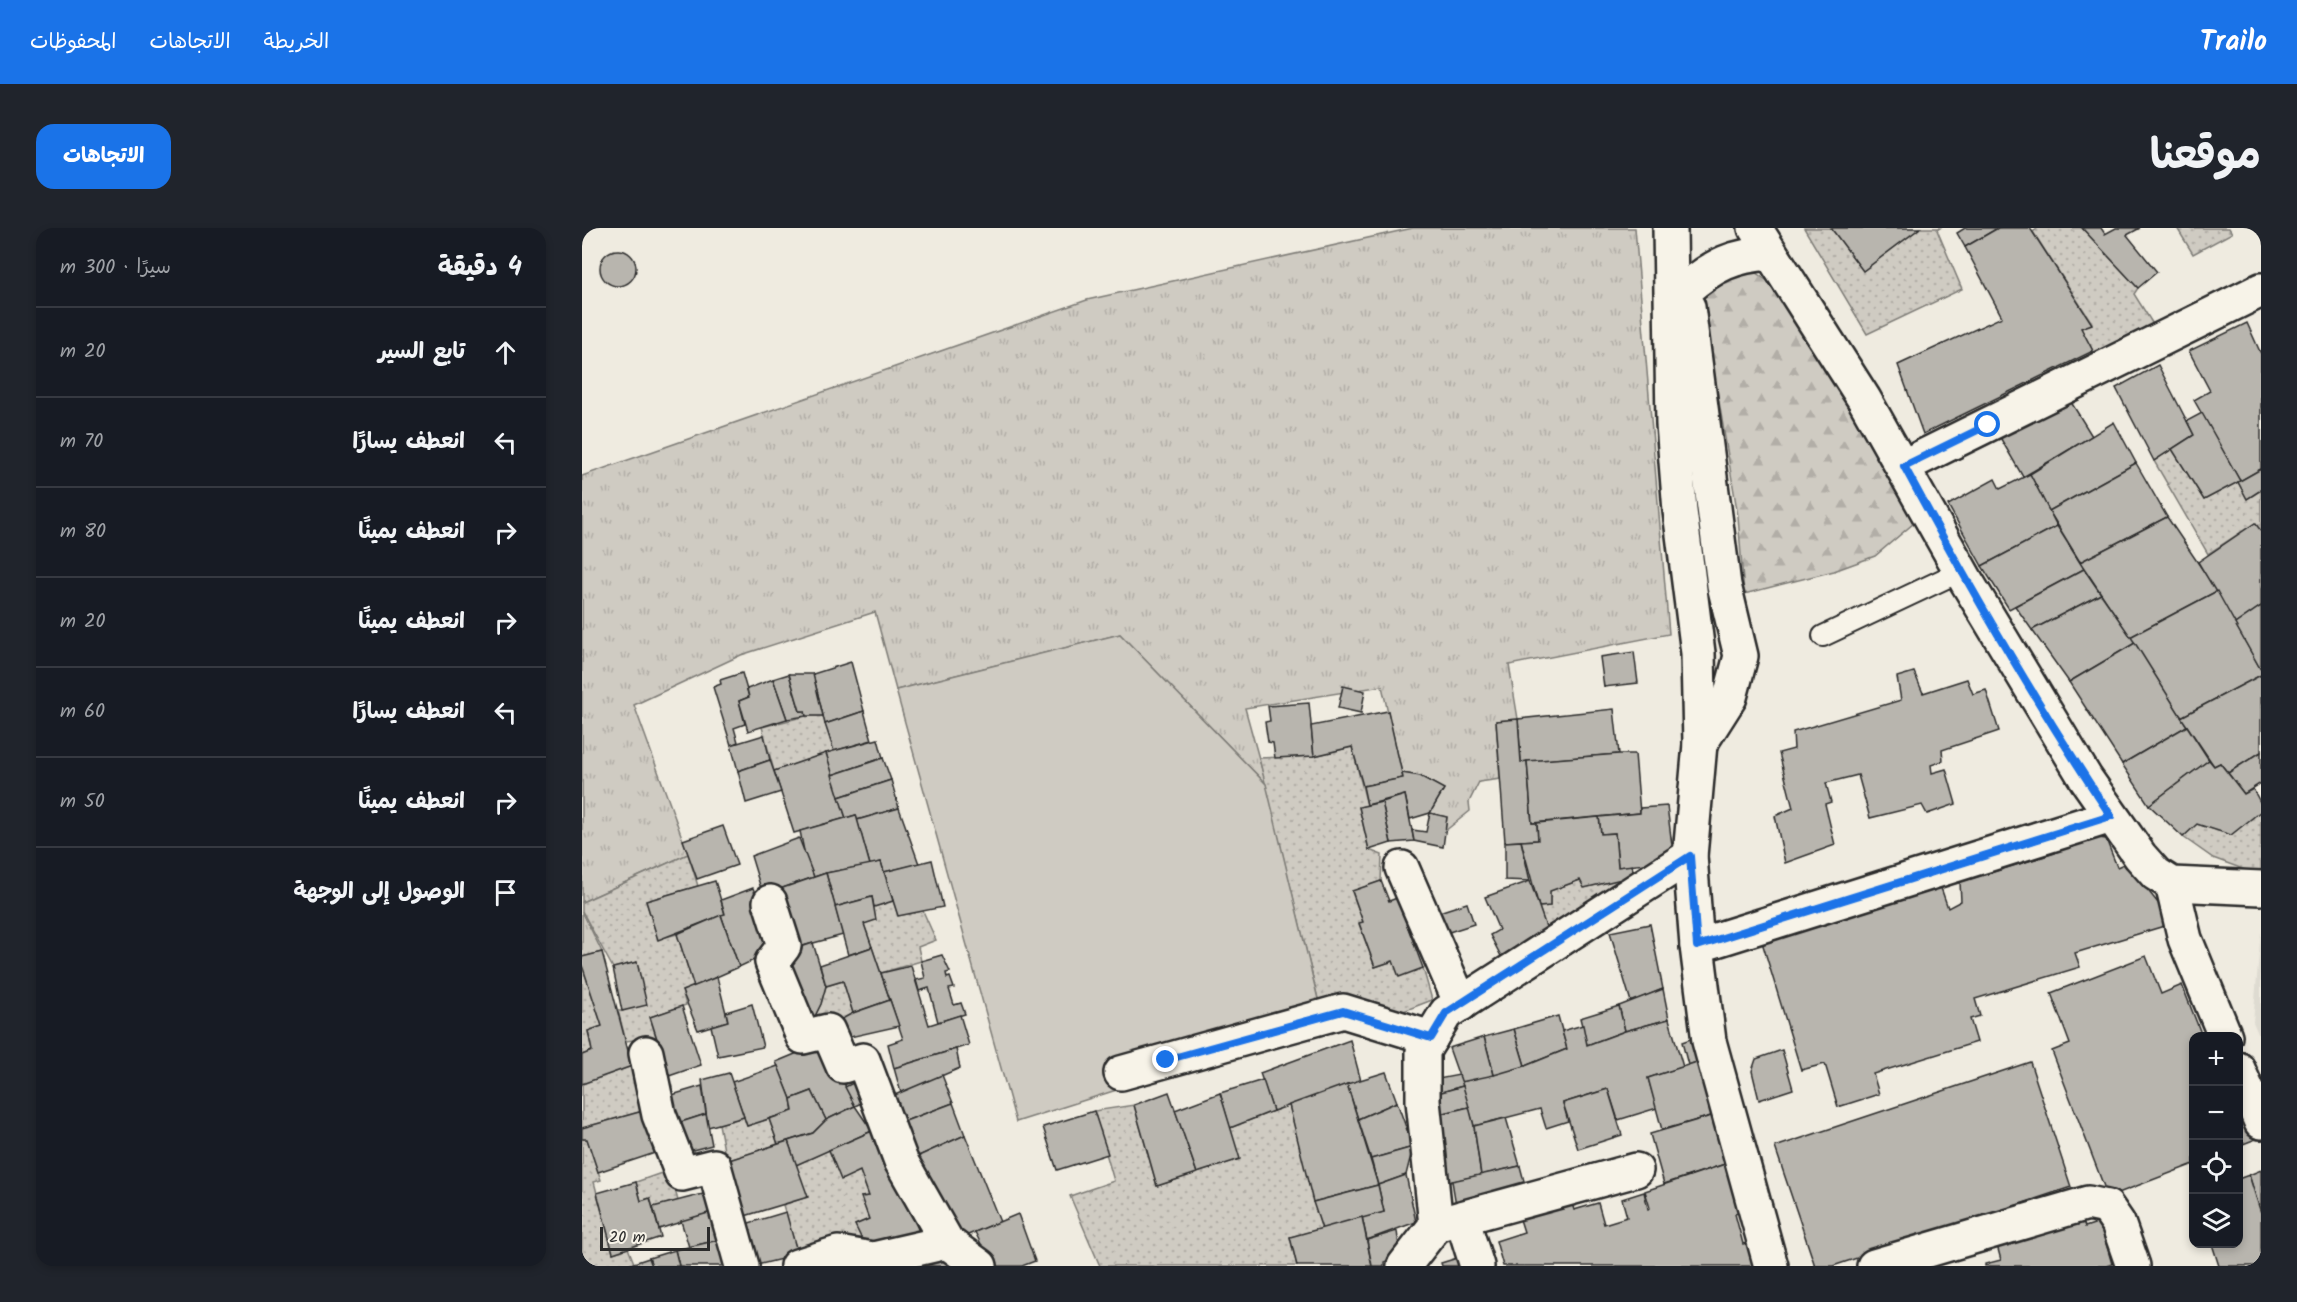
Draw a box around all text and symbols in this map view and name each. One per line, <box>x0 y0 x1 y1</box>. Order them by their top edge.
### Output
text: Trailo <box>2200 20 2267 65</box>
text: المحفوظات <box>30 26 116 59</box>
text: الاتجاهات <box>149 26 231 59</box>
text: الخريطة <box>264 26 329 59</box>
text: موقعنا <box>2150 123 2261 190</box>
button: الاتجاهات <box>36 124 171 189</box>
text: 4 دقيقة <box>438 247 522 289</box>
text: سيرًا · 300 m <box>60 252 171 284</box>
text: تابع السير <box>378 335 465 370</box>
text: 20 m <box>60 336 106 368</box>
icon: ahead <box>489 336 522 369</box>
route start <box>1974 411 2000 437</box>
text: انعطف يسارًا <box>353 425 465 460</box>
text: 70 m <box>60 426 103 458</box>
icon: left <box>489 426 522 459</box>
text: انعطف يمينًا <box>358 515 465 550</box>
text: 80 m <box>60 516 106 548</box>
icon: right <box>489 516 522 549</box>
text: انعطف يمينًا <box>358 605 465 640</box>
text: 20 m <box>60 606 106 638</box>
icon: right <box>489 606 522 639</box>
text: انعطف يسارًا <box>353 695 465 730</box>
text: 60 m <box>60 696 105 728</box>
icon: left <box>489 696 522 729</box>
text: انعطف يمينًا <box>358 785 465 820</box>
text: 50 m <box>60 786 105 818</box>
icon: right <box>489 786 522 819</box>
text: الوصول إلى الوجهة <box>293 875 465 910</box>
icon: arrive <box>489 876 522 909</box>
map controls <box>2189 1032 2243 1248</box>
button: + <box>2189 1032 2243 1086</box>
route end <box>1152 1046 1178 1072</box>
button: − <box>2189 1086 2243 1140</box>
button: locate <box>2189 1140 2243 1194</box>
button: layers <box>2189 1194 2243 1248</box>
scale bar <box>600 1224 710 1252</box>
text: 20 m <box>609 1225 645 1250</box>

